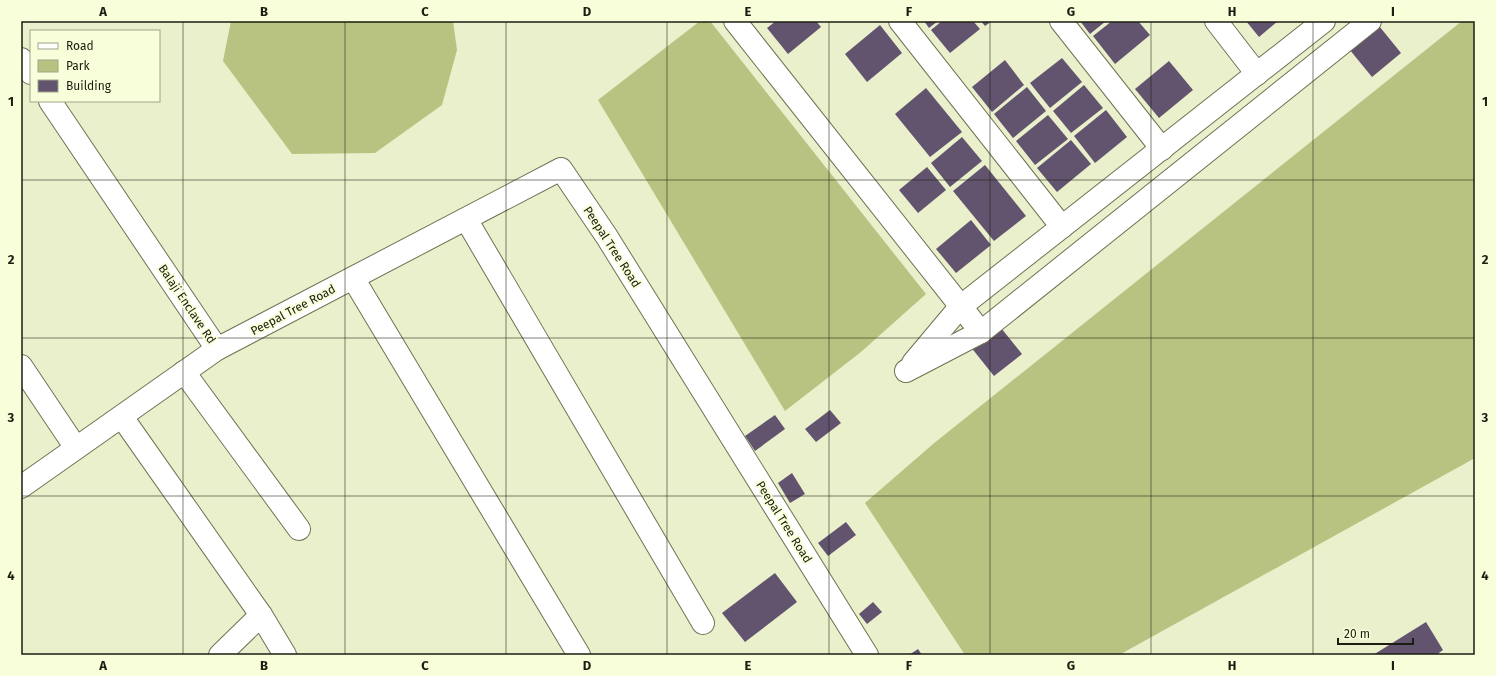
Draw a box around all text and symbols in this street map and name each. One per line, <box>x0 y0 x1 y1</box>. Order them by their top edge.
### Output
text: A <box>98 4 107 19</box>
text: B <box>260 4 268 19</box>
text: C <box>421 4 429 19</box>
text: D <box>583 4 592 19</box>
text: E <box>745 4 752 19</box>
text: F <box>906 4 913 19</box>
text: G <box>1067 4 1075 19</box>
text: H <box>1228 4 1236 19</box>
text: I <box>1391 4 1395 19</box>
legend <box>30 30 160 102</box>
text: Road <box>66 39 94 53</box>
text: Park <box>66 59 90 73</box>
text: Building <box>66 79 112 93</box>
text: 1 <box>8 94 14 109</box>
text: 1 <box>1482 94 1488 109</box>
street label: Peepal Tree Road <box>581 204 643 290</box>
text: 2 <box>8 252 15 267</box>
text: 2 <box>1482 252 1489 267</box>
street label: Balaji Enclave Rd <box>155 262 219 346</box>
street label: Peepal Tree Road <box>248 282 338 338</box>
text: 3 <box>7 410 15 425</box>
text: 3 <box>1481 410 1489 425</box>
street label: Peepal Tree Road <box>753 478 815 566</box>
text: 4 <box>7 568 15 583</box>
text: 4 <box>1481 568 1489 583</box>
scale bar <box>1338 620 1413 646</box>
text: 20 m <box>1344 627 1370 641</box>
text: A <box>98 658 107 673</box>
text: B <box>260 658 268 673</box>
text: C <box>421 658 429 673</box>
text: D <box>583 658 592 673</box>
text: E <box>745 658 752 673</box>
text: F <box>906 658 913 673</box>
text: G <box>1067 658 1075 673</box>
text: H <box>1228 658 1236 673</box>
text: I <box>1391 658 1395 673</box>

